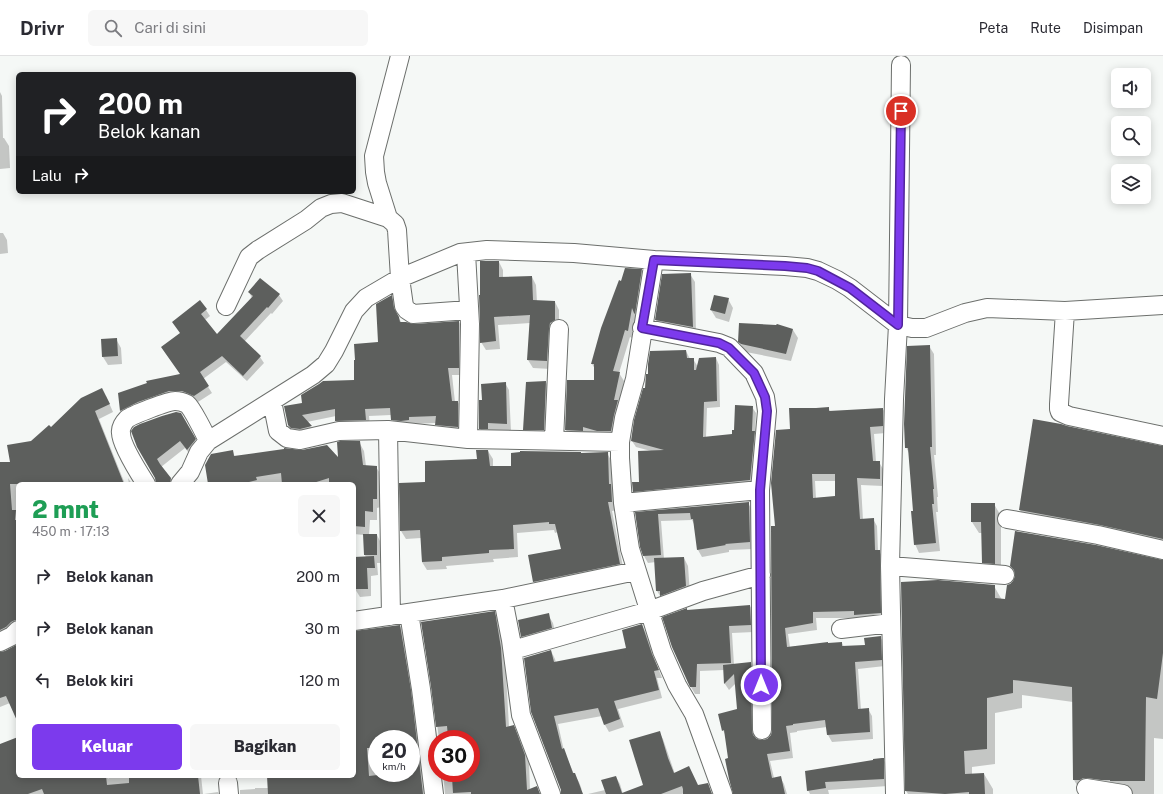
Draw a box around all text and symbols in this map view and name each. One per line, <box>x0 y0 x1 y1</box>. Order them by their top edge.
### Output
search box <box>88 10 368 46</box>
text: Drivr <box>20 17 64 39</box>
icon: search <box>102 17 124 39</box>
text: Cari di sini <box>134 19 206 36</box>
text: Peta <box>979 20 1008 36</box>
text: Rute <box>1030 20 1061 36</box>
text: Disimpan <box>1083 20 1143 36</box>
map controls <box>1111 68 1151 204</box>
button: sound <box>1111 68 1151 108</box>
text: 200 m <box>98 87 183 120</box>
icon: right <box>32 88 84 140</box>
pin <box>884 94 918 128</box>
icon: arrive <box>890 100 912 122</box>
button: search <box>1111 116 1151 156</box>
text: Belok kanan <box>98 121 201 142</box>
icon: right <box>70 164 92 186</box>
button: layers <box>1111 164 1151 204</box>
text: Lalu <box>32 167 62 184</box>
text: 2 mnt <box>32 495 99 523</box>
button: close <box>298 495 340 537</box>
text: 450 m · 17:13 <box>32 524 109 539</box>
icon: right <box>32 565 54 587</box>
text: Belok kanan <box>66 568 153 585</box>
text: 200 m <box>296 568 340 585</box>
icon: right <box>32 617 54 639</box>
text: Belok kanan <box>66 620 153 637</box>
text: 30 m <box>305 620 340 637</box>
position arrow <box>740 664 782 706</box>
icon: left <box>32 669 54 691</box>
text: Belok kiri <box>66 672 133 689</box>
text: 120 m <box>299 672 340 689</box>
button: Keluar <box>32 724 182 770</box>
button: Bagikan <box>190 724 340 770</box>
speed limit sign: 30 <box>428 730 480 782</box>
text: 20 <box>381 739 407 763</box>
text: km/h <box>382 760 406 772</box>

